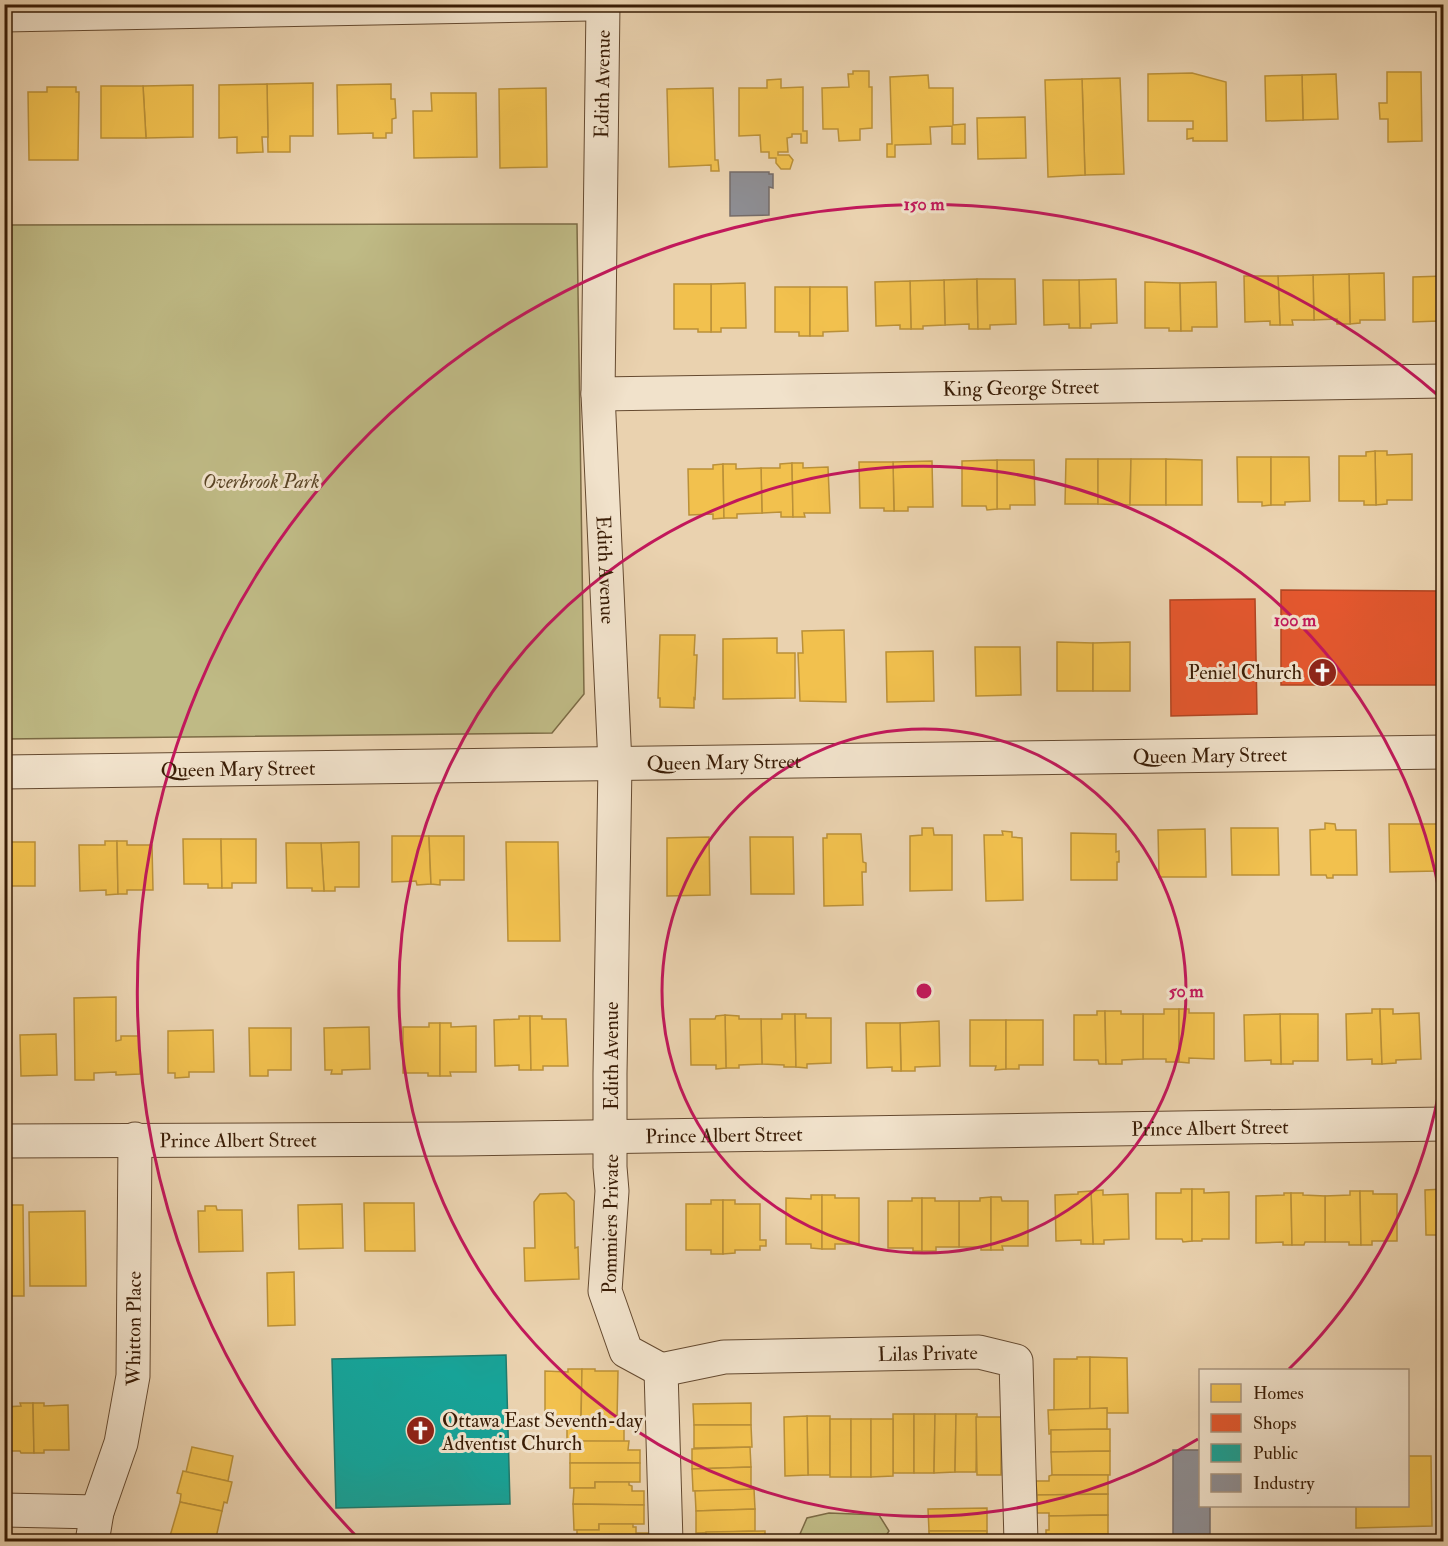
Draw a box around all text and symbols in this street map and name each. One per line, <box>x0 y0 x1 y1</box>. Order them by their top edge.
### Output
street label: Edith Avenue <box>589 30 616 138</box>
text: 150 m <box>903 193 946 216</box>
street label: King George Street <box>943 374 1100 402</box>
park label: Overbrook Park <box>203 469 319 494</box>
street label: Edith Avenue <box>591 515 621 625</box>
text: 100 m <box>1274 609 1317 632</box>
church icon: Peniel Church <box>1307 656 1339 688</box>
place label: Peniel Church <box>1188 660 1303 685</box>
street label: Queen Mary Street <box>1132 742 1288 769</box>
street label: Queen Mary Street <box>646 749 802 776</box>
street label: Queen Mary Street <box>160 756 316 783</box>
text: 50 m <box>1169 980 1204 1003</box>
centre of rings <box>914 981 934 1001</box>
street label: Edith Avenue <box>599 1002 624 1110</box>
street label: Prince Albert Street <box>1131 1114 1289 1142</box>
street label: Prince Albert Street <box>645 1122 803 1149</box>
street label: Prince Albert Street <box>159 1128 317 1153</box>
street label: Pommiers Private <box>597 1154 624 1294</box>
street label: Whitton Place <box>121 1271 147 1387</box>
street label: Lilas Private <box>877 1340 978 1367</box>
legend <box>1199 1369 1409 1507</box>
text: Homes <box>1253 1382 1304 1405</box>
place label: Ottawa East Seventh-day Adventist Church <box>441 1408 644 1456</box>
text: Shops <box>1253 1412 1296 1435</box>
church icon: Ottawa East Seventh-day Adventist Church <box>405 1415 437 1447</box>
text: Public <box>1253 1442 1298 1465</box>
text: Industry <box>1253 1472 1315 1495</box>

